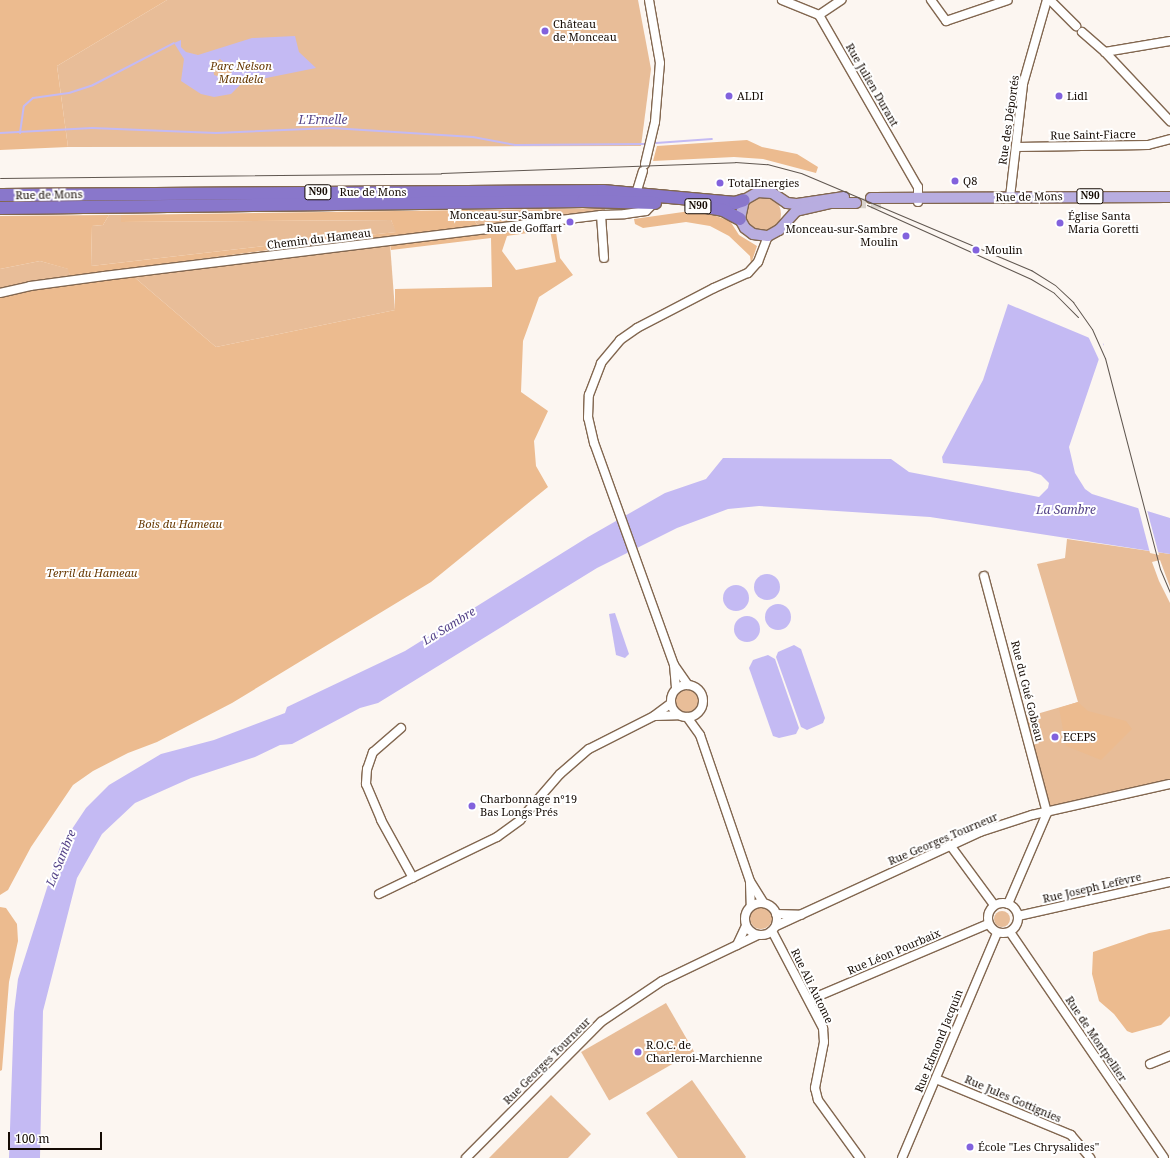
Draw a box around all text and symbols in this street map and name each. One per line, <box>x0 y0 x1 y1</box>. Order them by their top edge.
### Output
place label: Château de Monceau <box>553 18 617 44</box>
marker: Château de Monceau <box>540 26 550 36</box>
street label: Rue Julien Durant <box>843 41 901 129</box>
park label: Parc Nelson Mandela <box>210 60 272 86</box>
street label: Rue des Déportés <box>996 74 1022 166</box>
place label: ALDI <box>737 89 764 103</box>
place label: Lidl <box>1067 89 1088 103</box>
marker: ALDI <box>724 91 734 101</box>
marker: Lidl <box>1054 91 1064 101</box>
water label: L'Ernelle <box>299 113 347 127</box>
street label: Rue Saint-Fiacre <box>1050 128 1136 142</box>
place label: Q8 <box>963 174 977 188</box>
place label: TotalEnergies <box>728 176 799 190</box>
marker: Q8 <box>950 176 960 186</box>
marker: TotalEnergies <box>715 178 725 188</box>
road number: N90 <box>304 184 332 200</box>
street label: Rue de Mons <box>339 185 407 199</box>
street label: Rue de Mons <box>15 188 83 202</box>
road number: N90 <box>1076 188 1104 204</box>
street label: Rue de Mons <box>995 190 1063 204</box>
road number: N90 <box>684 198 712 214</box>
place label: Monceau-sur-Sambre Rue de Goffart <box>449 209 562 235</box>
place label: Église Santa Maria Goretti <box>1068 210 1139 236</box>
marker: Monceau-sur-Sambre Rue de Goffart <box>565 217 575 227</box>
marker: Église Santa Maria Goretti <box>1055 218 1065 228</box>
place label: Monceau-sur-Sambre Moulin <box>785 223 898 249</box>
street label: Chemin du Hameau <box>266 226 372 252</box>
marker: Monceau-sur-Sambre Moulin <box>901 231 911 241</box>
place label: Moulin <box>985 243 1023 257</box>
marker: Moulin <box>970 244 982 256</box>
water label: La Sambre <box>1036 503 1096 517</box>
park label: Bois du Hameau <box>138 517 222 531</box>
park label: Terril du Hameau <box>47 566 137 580</box>
water label: La Sambre <box>420 604 478 648</box>
street label: Rue du Gué Gobeau <box>1008 639 1046 743</box>
place label: ECEPS <box>1063 730 1096 744</box>
marker: ECEPS <box>1050 732 1060 742</box>
place label: Charbonnage n°19 Bas Longs Prés <box>480 793 577 819</box>
marker: Charbonnage n°19 Bas Longs Prés <box>467 801 477 811</box>
street label: Rue Georges Tourneur <box>886 810 1000 868</box>
water label: La Sambre <box>43 828 79 888</box>
street label: Rue Joseph Lefèvre <box>1041 870 1143 906</box>
street label: Rue Léon Pourbaix <box>845 926 943 978</box>
street label: Rue Ali Autome <box>788 946 836 1026</box>
street label: Rue Edmond Jacquin <box>912 988 966 1094</box>
street label: Rue de Montpellier <box>1063 994 1129 1084</box>
street label: Rue Georges Tourneur <box>501 1015 593 1107</box>
place label: R.O.C. de Charleroi-Marchienne <box>646 1039 762 1065</box>
marker: R.O.C. de Charleroi-Marchienne <box>633 1047 643 1057</box>
street label: Rue Jules Gottignies <box>963 1073 1063 1125</box>
scale bar <box>10 1124 104 1150</box>
text: 100 m <box>15 1130 50 1147</box>
place label: École "Les Chrysalides" <box>978 1140 1099 1154</box>
marker: École "Les Chrysalides" <box>965 1142 975 1152</box>

